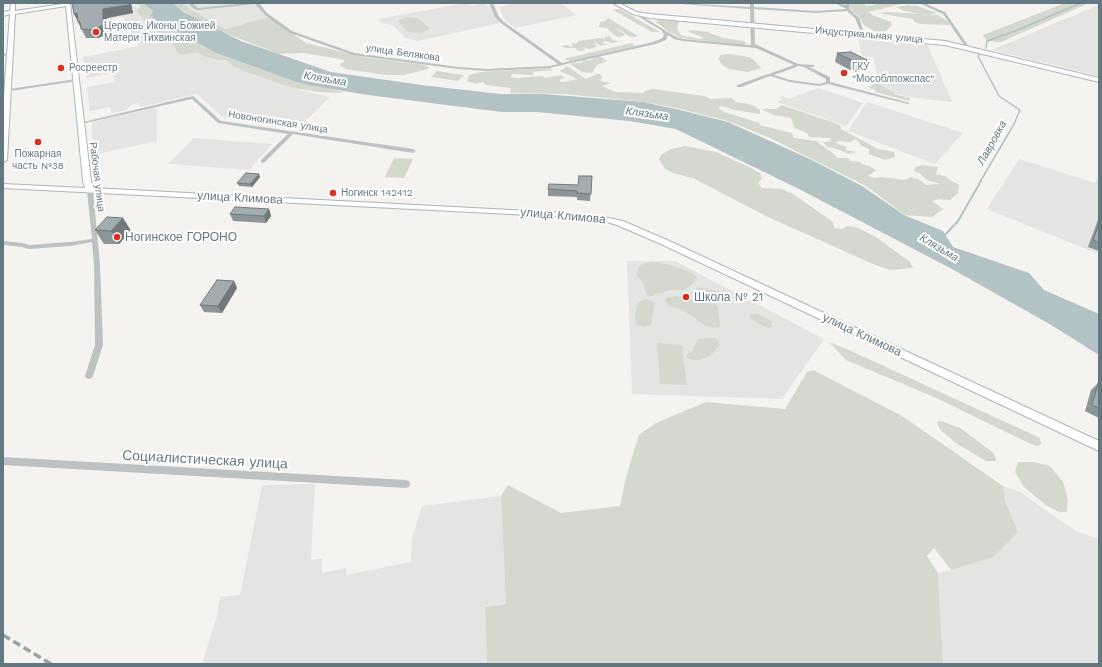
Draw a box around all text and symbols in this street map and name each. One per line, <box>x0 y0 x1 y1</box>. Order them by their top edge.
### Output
place label: Церковь Иконы Божией Матери Тихвинская <box>104 20 215 44</box>
street label: Индустриальная улица <box>815 24 923 46</box>
marker: Церковь Иконы Божией Матери Тихвинская <box>91 27 101 37</box>
street label: улица Белякова <box>365 42 441 64</box>
place label: ГКУ "Мособлпожспас" <box>852 61 934 84</box>
place label: Росреестр <box>69 62 118 74</box>
marker: Росреестр <box>56 63 66 73</box>
marker: ГКУ "Мособлпожспас" <box>839 68 849 78</box>
water label: Клязьма <box>303 69 347 89</box>
water label: Клязьма <box>625 104 669 124</box>
street label: Новоногинская улица <box>227 108 329 136</box>
water label: Лавровка <box>974 119 1010 167</box>
marker: Пожарная часть №38 <box>33 137 43 147</box>
street label: Рабочая улица <box>87 142 107 212</box>
place label: Пожарная часть №38 <box>12 148 64 172</box>
place label: Ногинск 142412 <box>341 187 413 199</box>
marker: Ногинск 142412 <box>328 188 338 198</box>
street label: улица Климова <box>197 189 283 207</box>
street label: улица Климова <box>520 205 606 227</box>
place label: Ногинское ГОРОНО <box>125 230 237 244</box>
water label: Клязьма <box>917 231 961 265</box>
marker: Ногинское ГОРОНО <box>112 232 122 242</box>
place label: Школа № 21 <box>694 290 763 304</box>
marker: Школа № 21 <box>681 292 691 302</box>
street label: улица Климова <box>820 310 904 360</box>
street label: Социалистическая улица <box>122 447 288 473</box>

